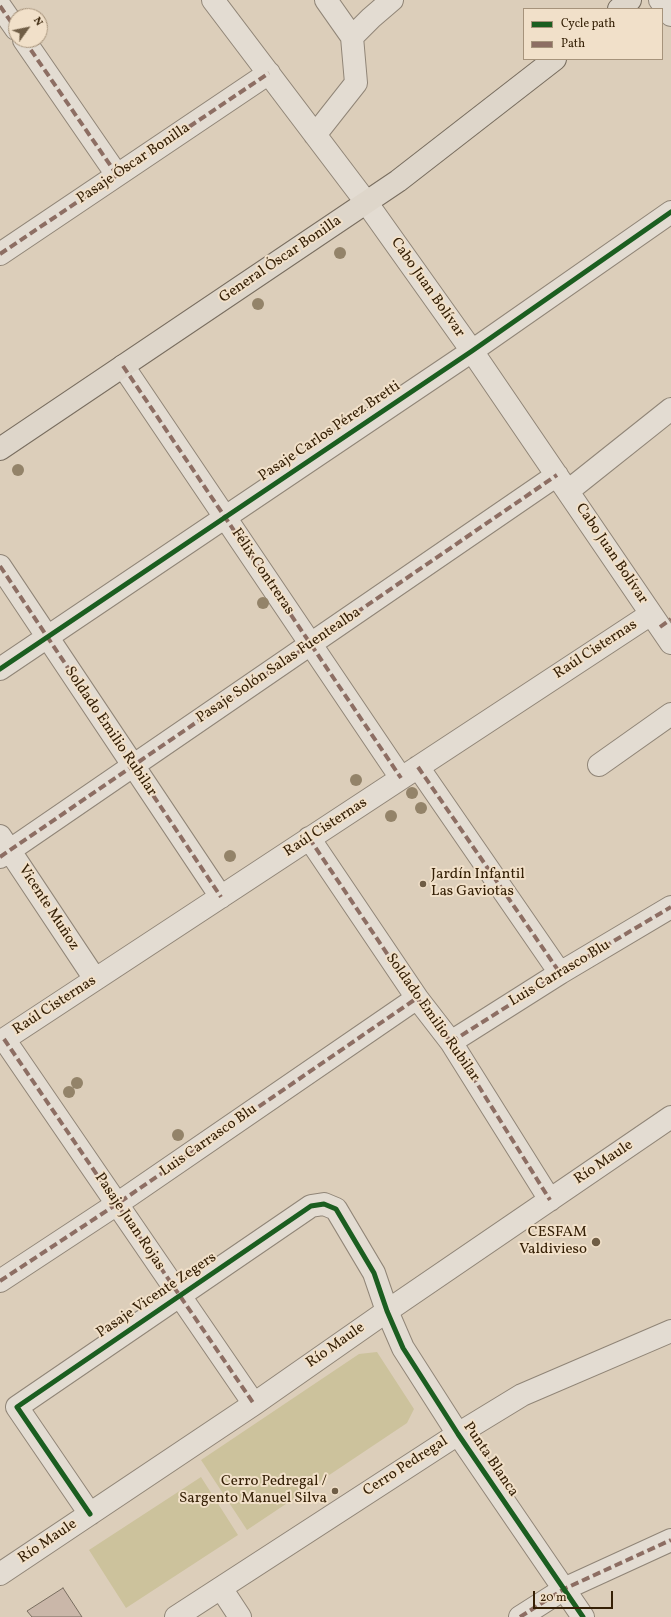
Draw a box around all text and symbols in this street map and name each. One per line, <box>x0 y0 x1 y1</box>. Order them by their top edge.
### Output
north arrow <box>8 8 48 48</box>
legend <box>523 8 663 60</box>
text: N <box>29 14 46 29</box>
text: Cycle path <box>561 16 616 32</box>
text: Path <box>561 36 585 52</box>
street label: Pasaje Óscar Bonilla <box>74 119 194 209</box>
street label: General Óscar Bonilla <box>217 212 345 308</box>
street label: Cabo Juan Bolívar <box>386 235 468 341</box>
street label: Pasaje Carlos Pérez Bretti <box>256 378 404 486</box>
street label: Cabo Juan Bolívar <box>571 500 651 608</box>
street label: Félix Contreras <box>227 525 297 619</box>
street label: Pasaje Solón Salas Fuentealba <box>193 604 365 728</box>
street label: Raúl Cisternas <box>551 616 641 684</box>
street label: Soldado Emilio Rubilar <box>60 664 160 800</box>
street label: Raúl Cisternas <box>281 794 371 862</box>
street label: Vicente Muñoz <box>14 862 82 954</box>
place label: Jardín Infantil Las Gaviotas <box>431 866 525 901</box>
marker: Jardín Infantil Las Gaviotas <box>418 879 428 889</box>
street label: Luis Carrasco Blu <box>506 937 614 1011</box>
street label: Soldado Emilio Rubilar <box>381 950 483 1086</box>
street label: Raúl Cisternas <box>10 972 100 1040</box>
street label: Luis Carrasco Blu <box>157 1101 261 1181</box>
street label: Río Maule <box>571 1137 637 1189</box>
street label: Pasaje Juan Rojas <box>90 1170 168 1274</box>
place label: CESFAM Valdivieso <box>519 1224 587 1259</box>
marker: CESFAM Valdivieso <box>590 1236 602 1248</box>
street label: Pasaje Vicente Zegers <box>94 1249 220 1343</box>
street label: Río Maule <box>303 1319 369 1373</box>
street label: Punta Blanca <box>458 1419 522 1501</box>
street label: Cerro Pedregal <box>360 1433 452 1501</box>
place label: Cerro Pedregal / Sargento Manuel Silva <box>179 1473 327 1508</box>
marker: Cerro Pedregal / Sargento Manuel Silva <box>330 1486 340 1496</box>
street label: Río Maule <box>15 1516 81 1568</box>
scale bar <box>535 1583 615 1609</box>
text: 20 m <box>540 1590 567 1606</box>

